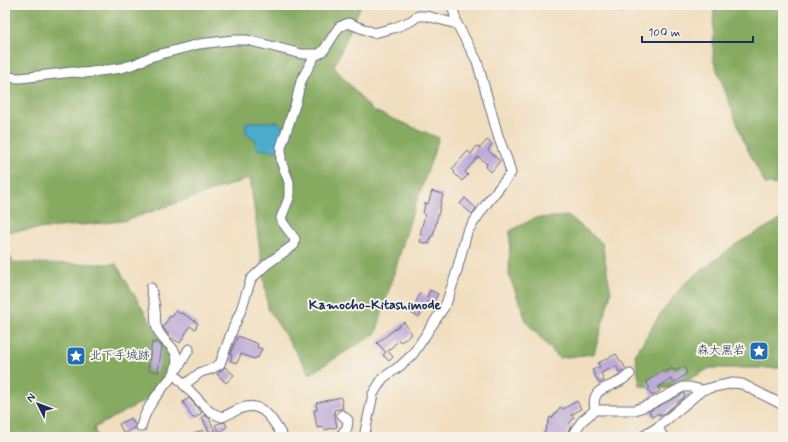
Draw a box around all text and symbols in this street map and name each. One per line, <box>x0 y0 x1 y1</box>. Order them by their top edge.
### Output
scale bar <box>642 18 753 44</box>
text: 100 m <box>648 25 680 41</box>
district label: Kamocho-Kitashimode <box>309 296 442 314</box>
place icon: 森大黒岩 <box>748 340 770 362</box>
place label: 森大黒岩 <box>697 343 745 359</box>
place icon: 北下手城跡 <box>65 345 87 367</box>
place label: 北下手城跡 <box>90 348 150 364</box>
north arrow <box>18 384 58 424</box>
text: N <box>24 391 39 405</box>

